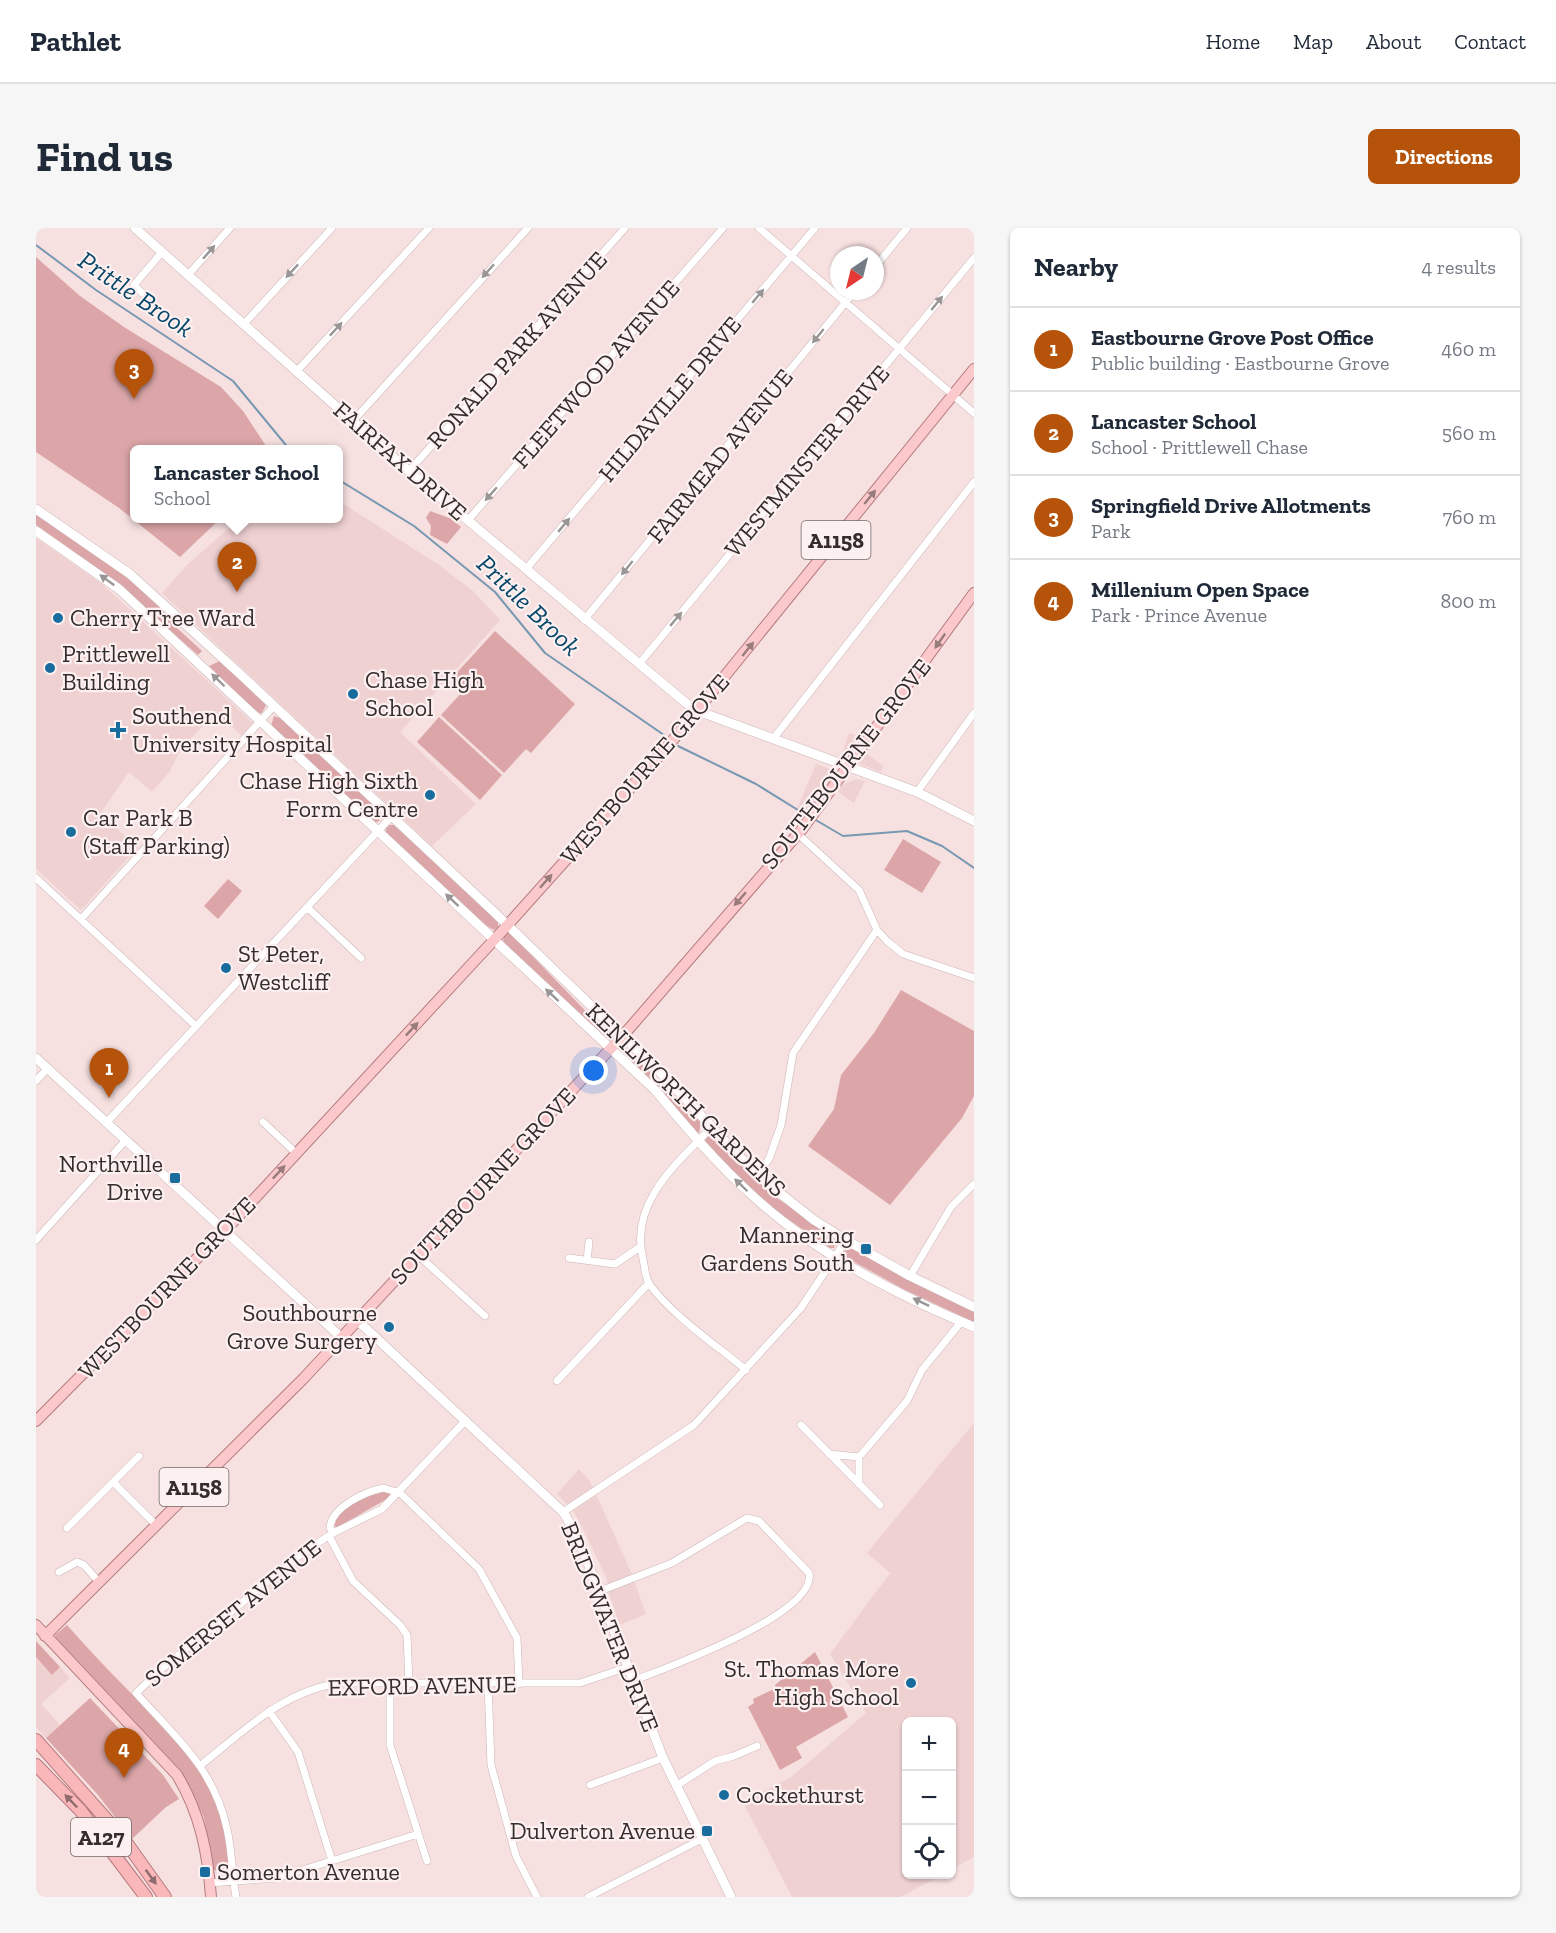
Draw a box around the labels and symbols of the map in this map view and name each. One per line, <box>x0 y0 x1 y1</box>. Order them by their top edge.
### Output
water label: Prittle Brook <box>72 244 200 344</box>
one-way arrow <box>202 245 215 260</box>
street label: RONALD PARK AVENUE <box>420 245 613 454</box>
north arrow <box>830 246 884 300</box>
one-way arrow <box>286 264 300 278</box>
one-way arrow <box>481 264 495 279</box>
street label: FLEETWOOD AVENUE <box>506 273 685 474</box>
one-way arrow <box>751 288 764 304</box>
one-way arrow <box>930 296 943 311</box>
street label: HILDAVILLE DRIVE <box>592 310 747 487</box>
one-way arrow <box>329 321 343 336</box>
one-way arrow <box>811 328 824 344</box>
pin: 3 <box>114 350 154 399</box>
street label: WESTMINSTER DRIVE <box>718 359 895 563</box>
street label: FAIRMEAD AVENUE <box>641 363 799 549</box>
street label: FAIRFAX DRIVE <box>328 395 473 526</box>
one-way arrow <box>485 486 498 501</box>
one-way arrow <box>864 490 876 505</box>
one-way arrow <box>557 518 570 533</box>
road number: A1158 <box>802 521 870 559</box>
pin: 2 <box>218 542 256 592</box>
water label: Prittle Brook <box>470 548 588 662</box>
one-way arrow <box>621 560 634 576</box>
one-way arrow <box>100 575 115 587</box>
place label: Cherry Tree Ward <box>70 603 255 632</box>
marker: Cherry Tree Ward <box>51 611 65 625</box>
one-way arrow <box>669 612 682 627</box>
one-way arrow <box>934 632 946 648</box>
place label: Prittlewell Building <box>62 639 170 696</box>
one-way arrow <box>741 641 754 657</box>
street label: SOUTHBOURNE GROVE <box>754 653 937 875</box>
marker: Prittlewell Building <box>43 661 57 675</box>
place label: Chase High School <box>365 665 485 722</box>
street label: WESTBOURNE GROVE <box>554 667 735 870</box>
one-way arrow <box>211 674 225 688</box>
marker: Chase High School <box>346 687 360 701</box>
place label: Southend University Hospital <box>132 701 332 758</box>
marker: Southend University Hospital <box>109 721 127 739</box>
place label: Chase High Sixth Form Centre <box>239 766 419 823</box>
marker: Chase High Sixth Form Centre <box>423 788 437 802</box>
place label: Car Park B (Staff Parking) <box>83 803 230 860</box>
marker: Car Park B (Staff Parking) <box>64 825 78 839</box>
one-way arrow <box>539 874 552 889</box>
one-way arrow <box>733 891 746 907</box>
one-way arrow <box>445 893 459 907</box>
place label: St Peter, Westcliff <box>238 939 331 996</box>
marker: St Peter, Westcliff <box>219 961 233 975</box>
one-way arrow <box>544 988 559 1002</box>
street label: KENILWORTH GARDENS <box>580 996 792 1203</box>
one-way arrow <box>405 1022 418 1037</box>
pin: 1 <box>90 1048 128 1098</box>
your location <box>579 1056 608 1085</box>
street label: SOUTHBOURNE GROVE <box>384 1081 582 1290</box>
place label: Northville Drive <box>59 1149 163 1206</box>
one-way arrow <box>272 1164 286 1179</box>
marker: Northville Drive <box>168 1171 182 1185</box>
one-way arrow <box>733 1178 748 1192</box>
street label: WESTBOURNE GROVE <box>72 1190 261 1385</box>
place label: Mannering Gardens South <box>701 1220 855 1277</box>
marker: Mannering Gardens South <box>859 1242 873 1256</box>
place label: Southbourne Grove Surgery <box>227 1298 378 1355</box>
one-way arrow <box>913 1298 930 1307</box>
marker: Southbourne Grove Surgery <box>382 1320 396 1334</box>
road number: A1158 <box>160 1468 228 1506</box>
street label: BRIDGWATER DRIVE <box>555 1518 666 1736</box>
street label: SOMERSET AVENUE <box>139 1532 327 1693</box>
place label: St. Thomas More High School <box>724 1654 899 1711</box>
street label: EXFORD AVENUE <box>327 1669 517 1702</box>
marker: St. Thomas More High School <box>904 1676 918 1690</box>
pin: 4 <box>104 1728 143 1778</box>
place label: Cockethurst <box>736 1780 864 1809</box>
marker: Cockethurst <box>717 1788 731 1802</box>
one-way arrow <box>64 1794 78 1809</box>
place label: Dulverton Avenue <box>510 1816 695 1845</box>
road number: A127 <box>71 1818 131 1856</box>
marker: Dulverton Avenue <box>700 1824 714 1838</box>
place label: Somerton Avenue <box>217 1857 400 1886</box>
marker: Somerton Avenue <box>198 1865 212 1879</box>
one-way arrow <box>145 1868 157 1884</box>

